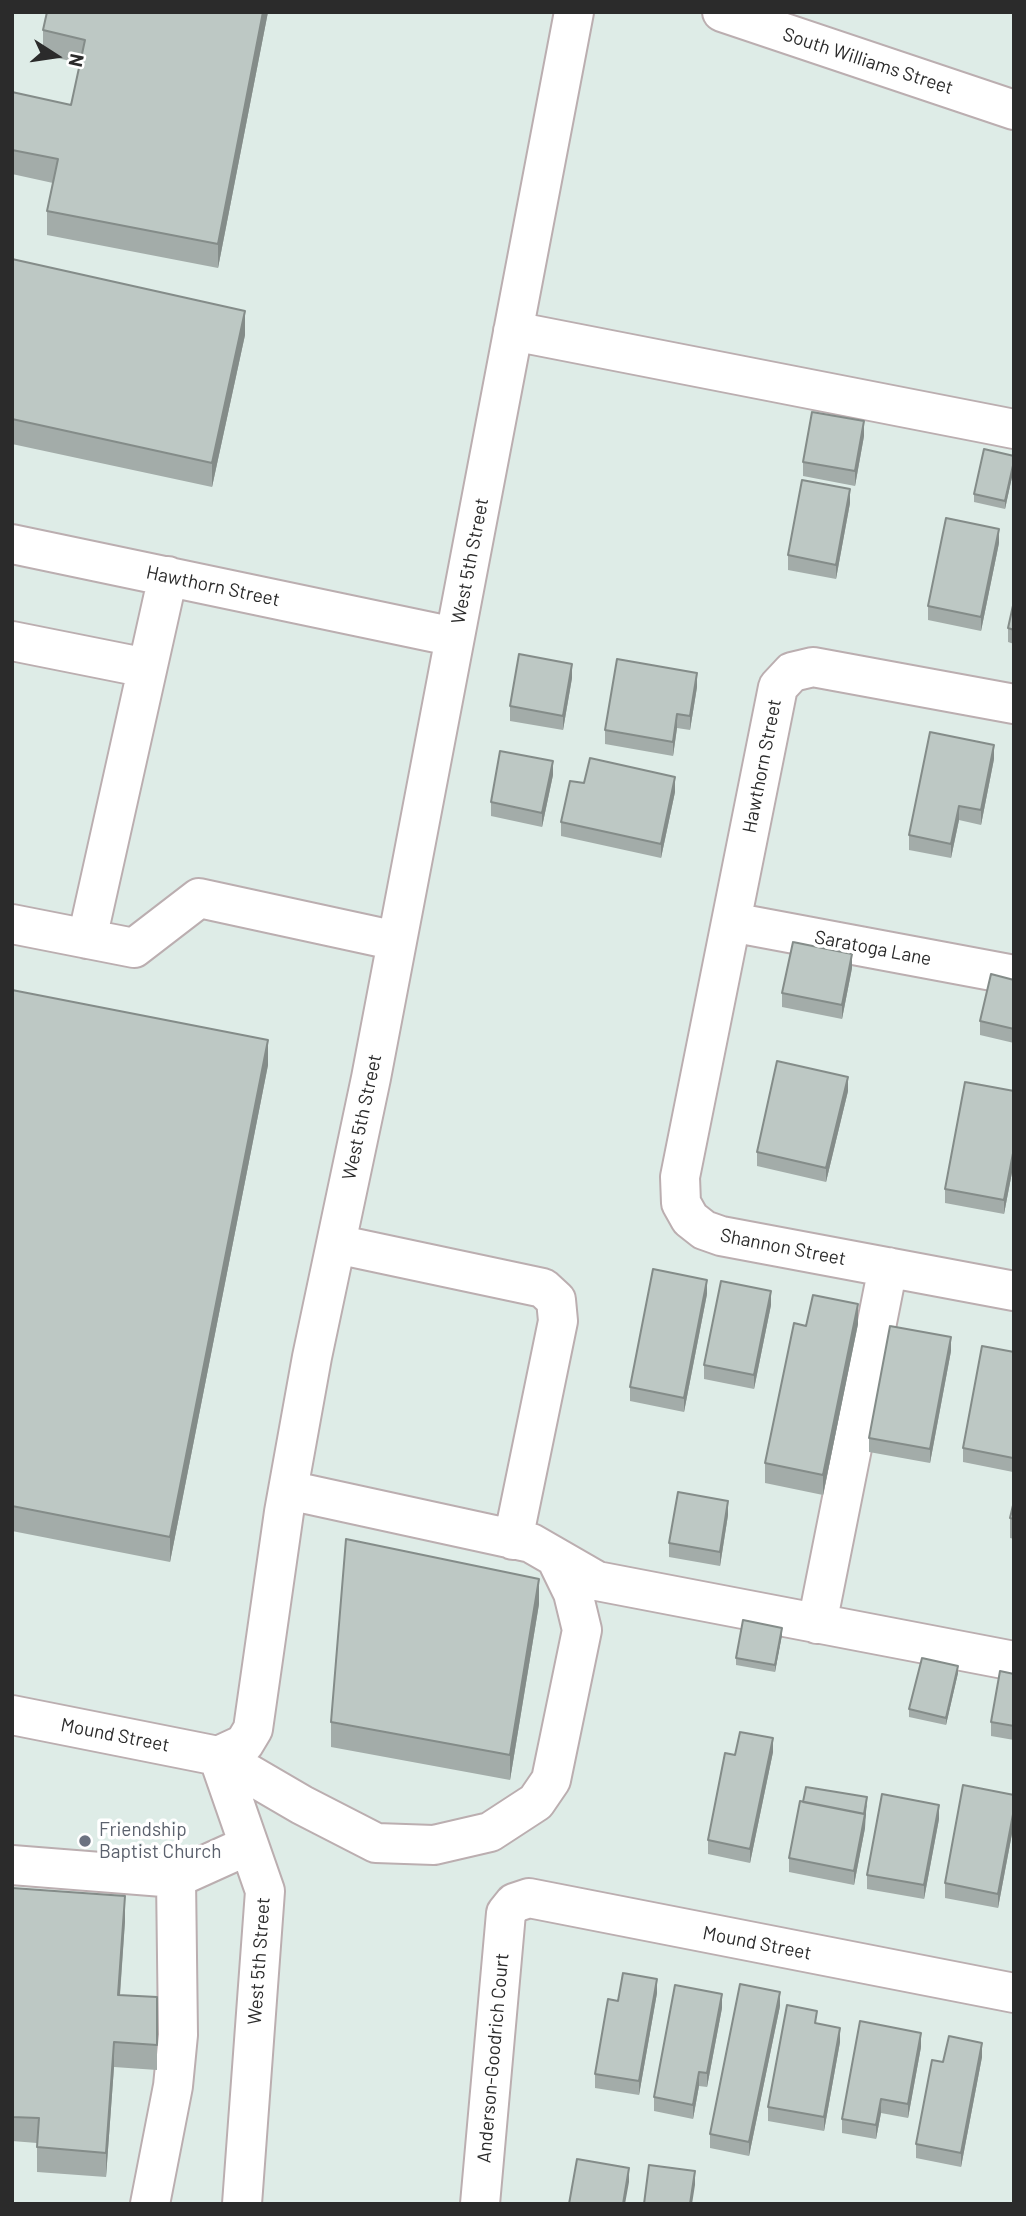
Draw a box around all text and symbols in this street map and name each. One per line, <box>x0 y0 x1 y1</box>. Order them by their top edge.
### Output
north arrow <box>21 21 91 91</box>
street label: South Williams Street <box>780 23 956 99</box>
text: N <box>64 52 90 69</box>
street label: West 5th Street <box>447 496 493 626</box>
street label: Hawthorn Street <box>144 561 282 611</box>
street label: Hawthorn Street <box>738 697 786 835</box>
street label: Saratoga Lane <box>813 925 933 971</box>
street label: West 5th Street <box>338 1052 386 1182</box>
street label: Shannon Street <box>718 1224 848 1270</box>
street label: Mound Street <box>59 1713 171 1757</box>
place label: Friendship Baptist Church <box>99 1819 221 1863</box>
marker: Friendship Baptist Church <box>77 1833 93 1849</box>
street label: West 5th Street <box>243 1896 275 2026</box>
street label: Mound Street <box>701 1921 813 1965</box>
street label: Anderson-Goodrich Court <box>472 1952 514 2164</box>

